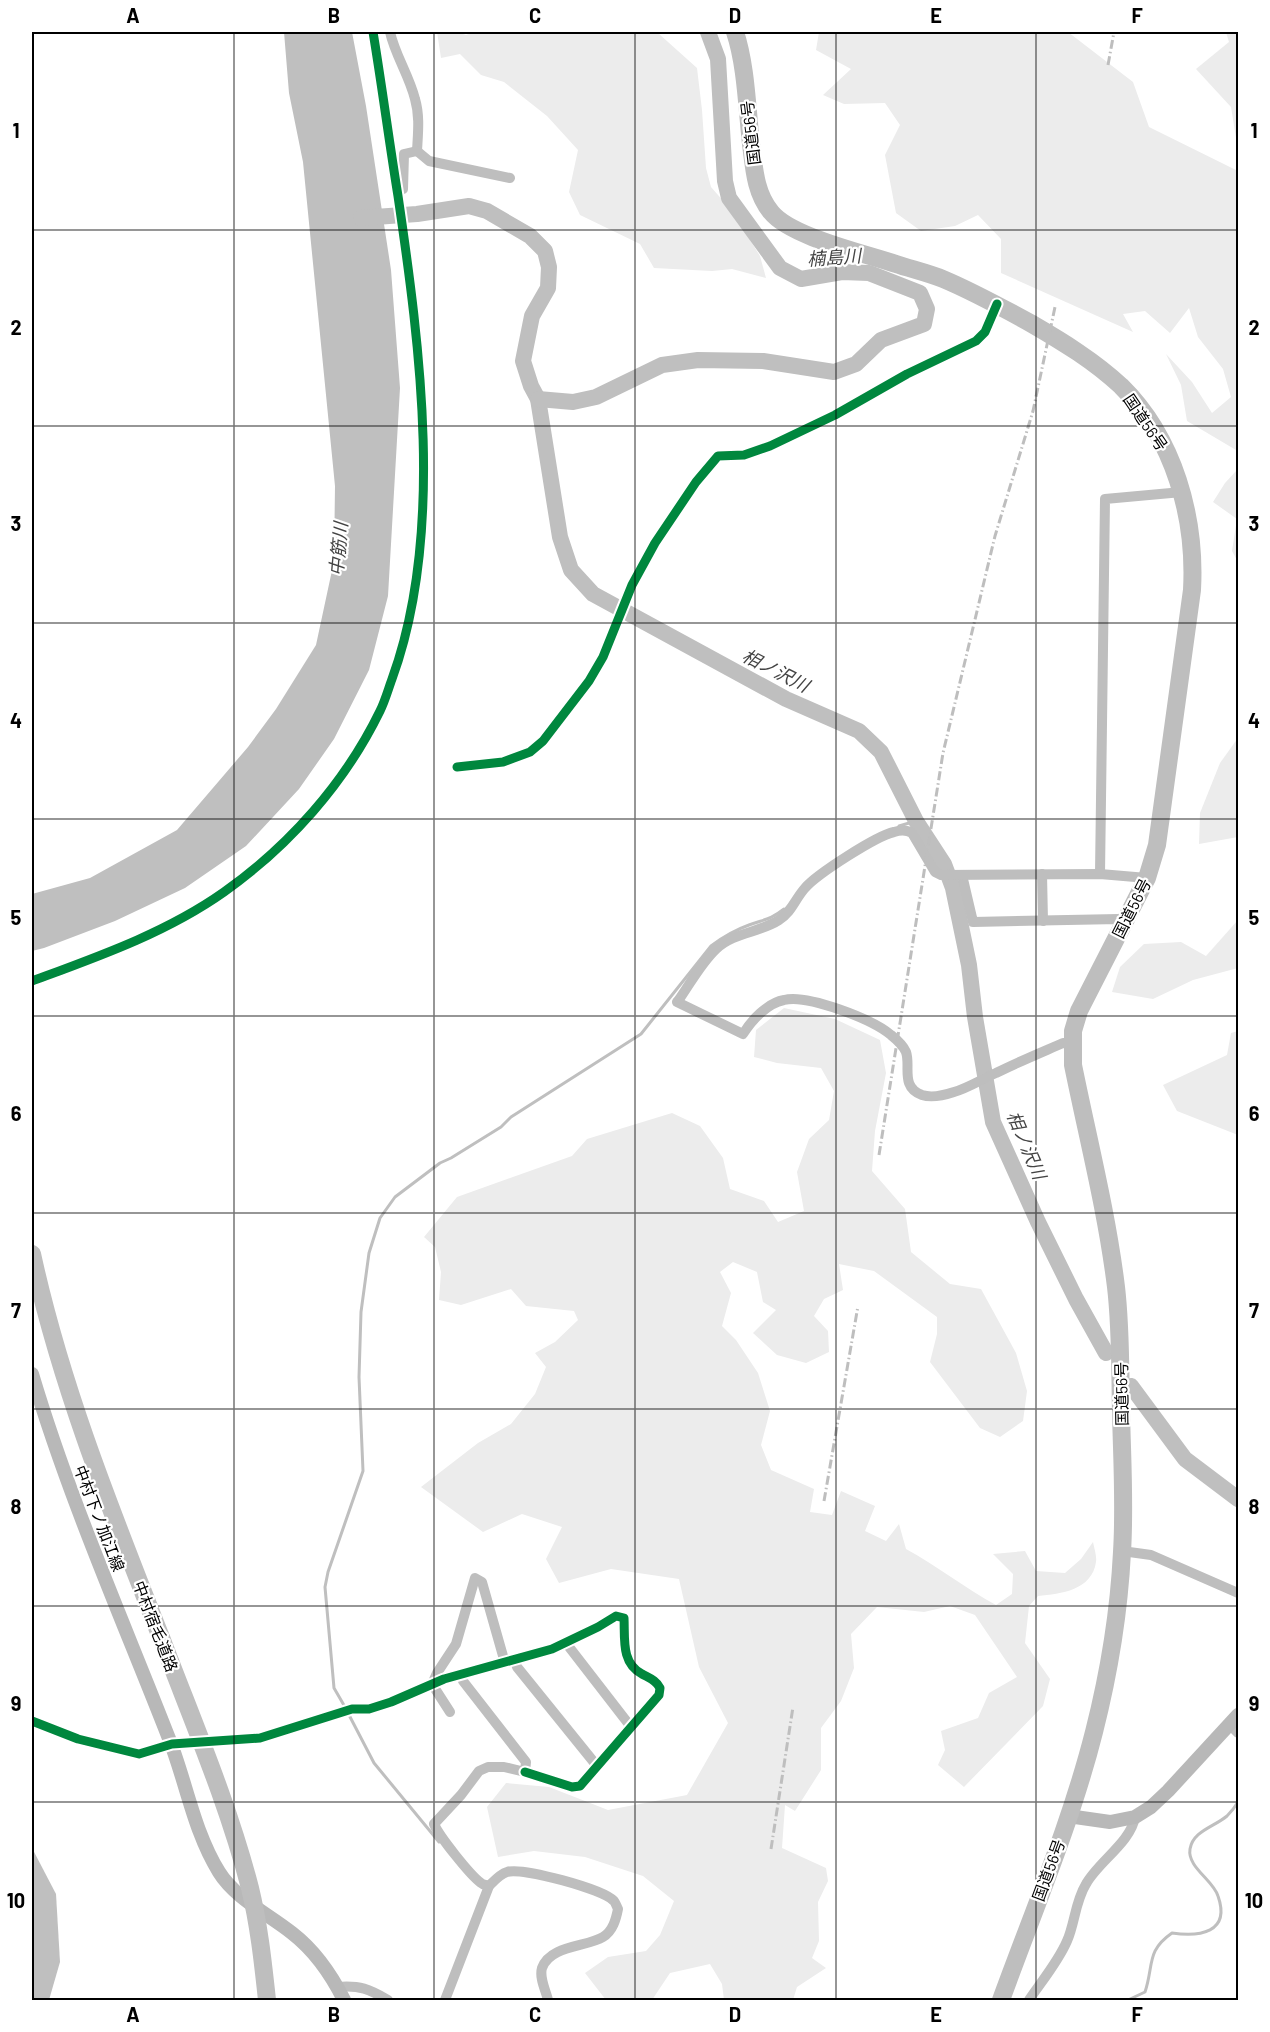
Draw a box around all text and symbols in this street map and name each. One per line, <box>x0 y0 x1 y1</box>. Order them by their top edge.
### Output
text: A <box>126 3 140 27</box>
text: B <box>328 3 340 27</box>
text: C <box>529 3 541 27</box>
text: D <box>729 3 741 27</box>
text: E <box>930 3 942 27</box>
text: F <box>1131 3 1143 27</box>
street label: 国道56号 <box>737 100 763 166</box>
text: 1 <box>12 118 20 142</box>
text: 1 <box>1250 118 1258 142</box>
water label: 楠島川 <box>806 244 864 270</box>
text: 2 <box>10 315 22 339</box>
text: 2 <box>1248 315 1260 339</box>
street label: 国道56号 <box>1120 390 1172 454</box>
text: 3 <box>11 511 21 535</box>
text: 3 <box>1249 511 1259 535</box>
water label: 中筋川 <box>325 519 351 577</box>
water label: 相ノ沢川 <box>739 644 815 697</box>
text: 4 <box>10 708 22 732</box>
text: 4 <box>1248 708 1260 732</box>
street label: 国道56号 <box>1108 875 1154 941</box>
text: 5 <box>11 905 22 929</box>
text: 5 <box>1249 905 1260 929</box>
text: 6 <box>11 1101 22 1125</box>
text: 6 <box>1249 1101 1260 1125</box>
water label: 相ノ沢川 <box>1003 1108 1052 1184</box>
text: 7 <box>11 1298 21 1322</box>
text: 7 <box>1249 1298 1259 1322</box>
street label: 国道56号 <box>1111 1362 1131 1426</box>
street label: 中村下ノ加江線 <box>71 1462 129 1574</box>
text: 8 <box>11 1494 22 1518</box>
text: 8 <box>1249 1494 1260 1518</box>
street label: 中村宿毛道路 <box>130 1578 182 1674</box>
text: 9 <box>11 1691 21 1715</box>
text: 9 <box>1249 1691 1259 1715</box>
street label: 国道56号 <box>1028 1836 1068 1904</box>
text: 10 <box>7 1888 25 1912</box>
text: 10 <box>1245 1888 1263 1912</box>
text: A <box>126 2002 140 2026</box>
text: B <box>328 2002 340 2026</box>
text: C <box>529 2002 541 2026</box>
text: D <box>729 2002 741 2026</box>
text: E <box>930 2002 942 2026</box>
text: F <box>1131 2002 1143 2026</box>

